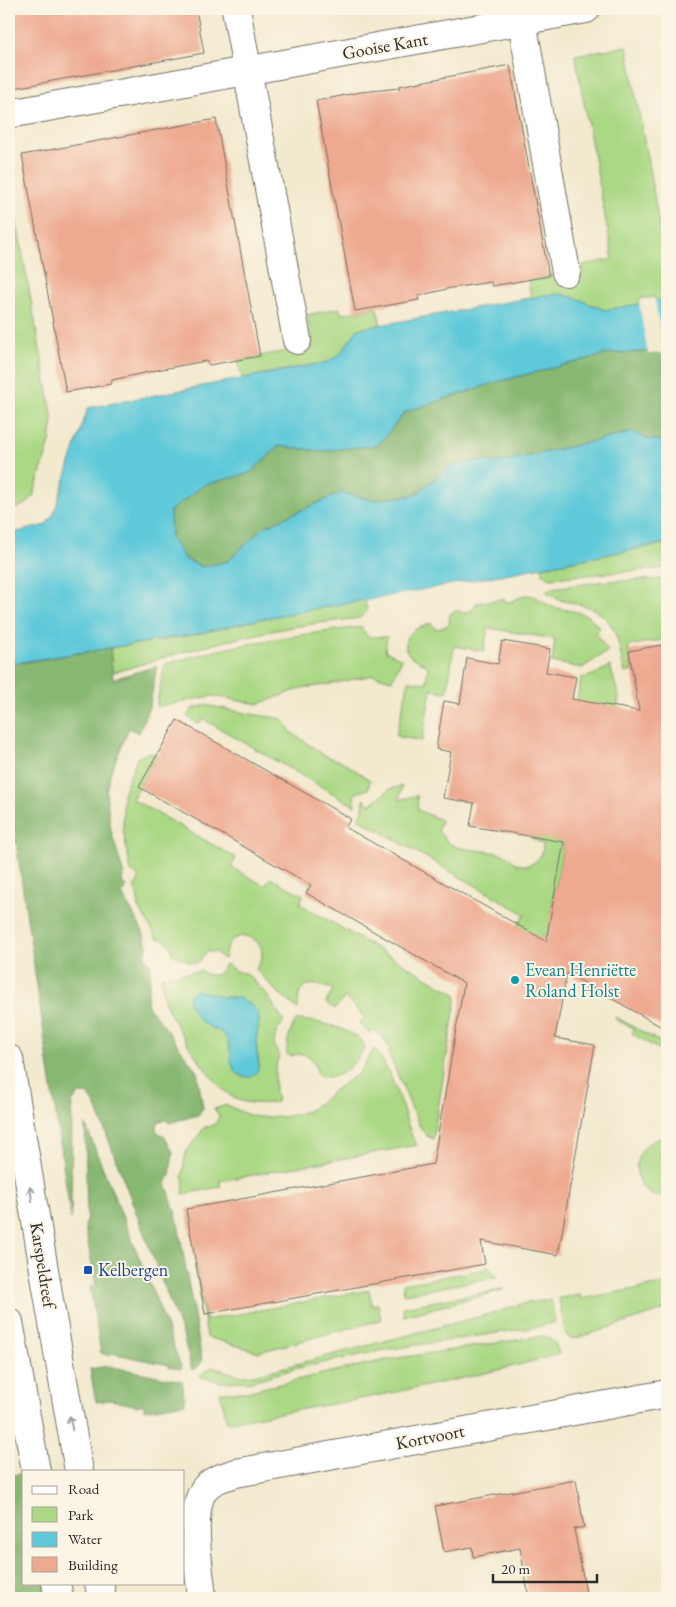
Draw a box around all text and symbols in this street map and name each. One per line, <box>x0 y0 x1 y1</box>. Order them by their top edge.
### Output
street label: Gooise Kant <box>340 27 430 64</box>
place label: Evean Henriëtte Roland Holst <box>525 958 636 1002</box>
marker: Evean Henriëtte Roland Holst <box>509 974 521 986</box>
one-way arrow <box>26 1186 36 1202</box>
street label: Karspeldreef <box>25 1220 62 1312</box>
place label: Kelbergen <box>98 1258 169 1281</box>
marker: Kelbergen <box>82 1264 94 1276</box>
one-way arrow <box>65 1415 75 1431</box>
street label: Kortvoort <box>393 1418 467 1454</box>
legend <box>22 1470 185 1584</box>
text: Road <box>68 1479 100 1498</box>
text: Park <box>68 1505 95 1524</box>
text: Water <box>68 1529 102 1548</box>
scale bar <box>493 1552 597 1584</box>
text: Building <box>68 1555 118 1574</box>
text: 20 m <box>501 1559 530 1578</box>

